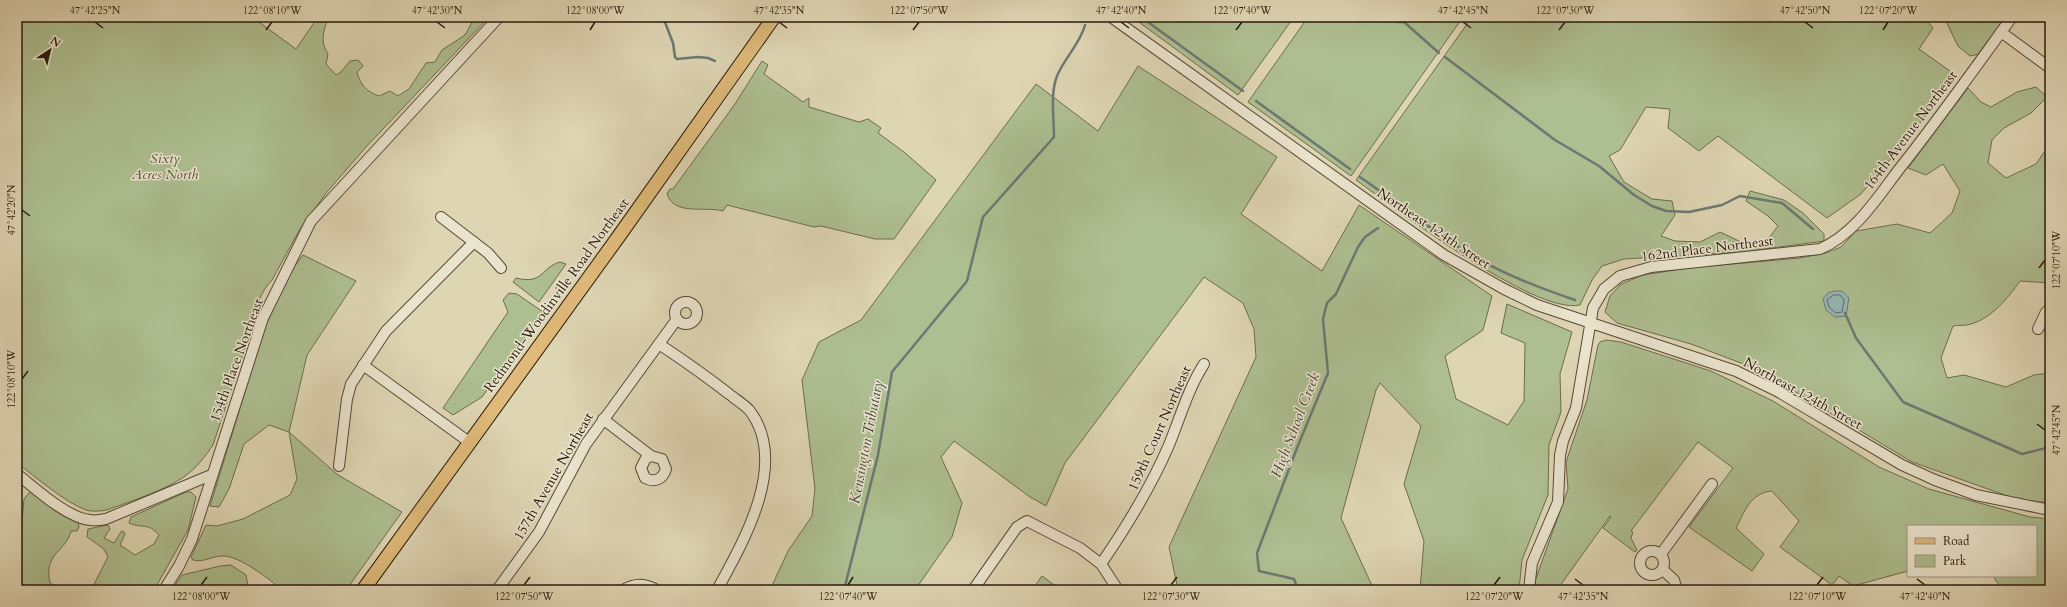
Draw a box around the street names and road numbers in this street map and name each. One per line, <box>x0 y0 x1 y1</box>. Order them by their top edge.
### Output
street label: 164th Avenue Northeast <box>1859 66 1962 194</box>
street label: Northeast 124th Street <box>1373 183 1495 274</box>
street label: Redmond-Woodinville Road Northeast <box>479 194 634 396</box>
street label: 162nd Place Northeast <box>1640 231 1775 266</box>
street label: 154th Place Northeast <box>205 295 268 425</box>
street label: Northeast 124th Street <box>1740 353 1866 434</box>
street label: 159th Court Northeast <box>1123 362 1196 494</box>
street label: 157th Avenue Northeast <box>509 408 598 544</box>

